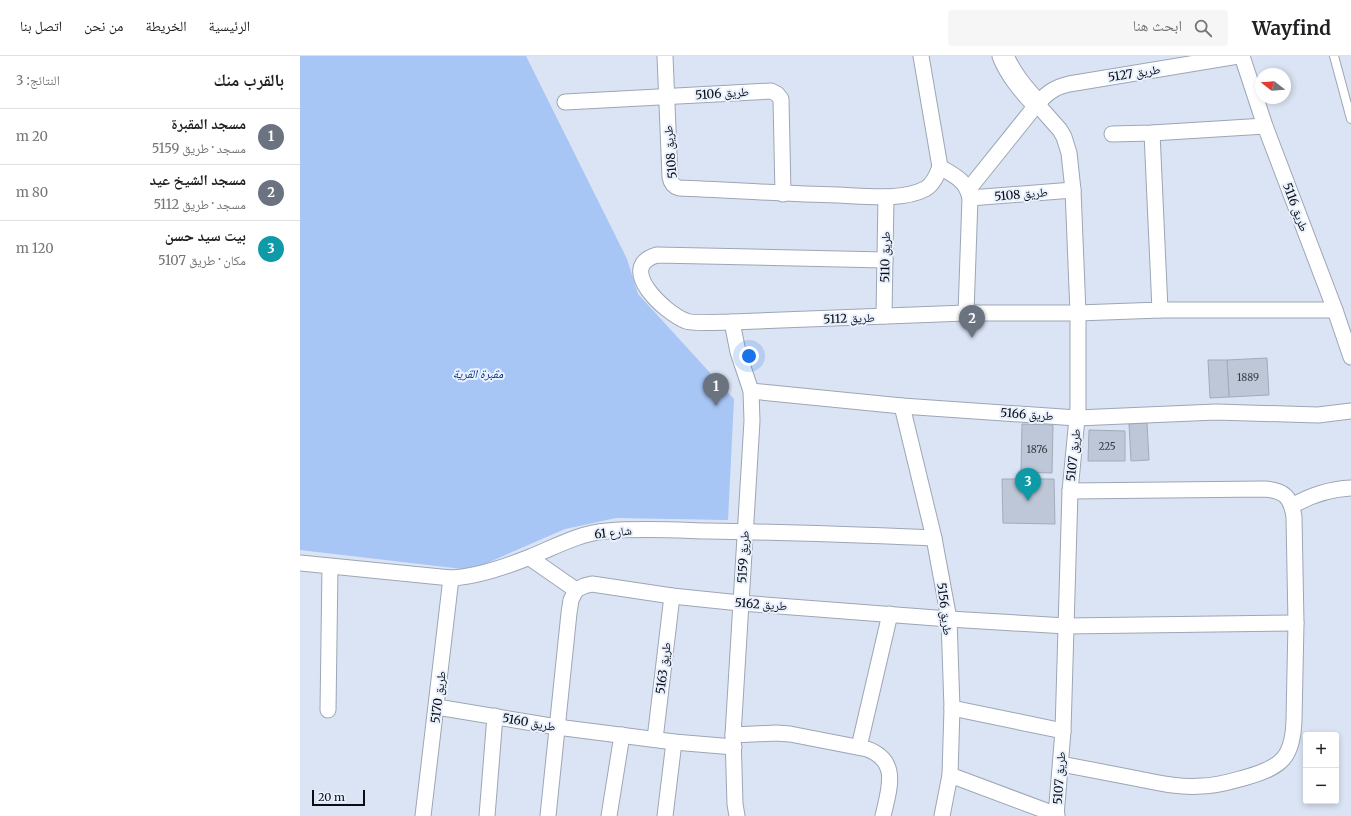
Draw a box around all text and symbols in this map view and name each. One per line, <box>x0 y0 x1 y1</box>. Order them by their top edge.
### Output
search box <box>948 10 1228 46</box>
text: ابحث هنا <box>1133 16 1182 35</box>
text: Wayfind <box>1252 16 1331 40</box>
text: اتصل بنا <box>20 17 62 35</box>
text: من نحن <box>84 17 123 35</box>
text: الخريطة <box>145 17 187 35</box>
text: الرئيسية <box>209 17 250 35</box>
icon: search <box>1192 17 1214 39</box>
street label: طريق 5127 <box>1107 61 1161 85</box>
north arrow <box>1255 68 1291 104</box>
text: بالقرب منك <box>214 69 284 91</box>
text: النتائج: 3 <box>16 72 60 89</box>
street label: طريق 5106 <box>695 84 749 103</box>
text: مسجد المقبرة <box>171 114 246 133</box>
street label: طريق 5108 <box>660 125 680 179</box>
text: 20 m <box>16 128 48 145</box>
text: 1 <box>268 128 274 145</box>
text: مسجد · طريق 5159 <box>152 140 246 157</box>
text: مسجد الشيخ عيد <box>150 170 246 189</box>
street label: طريق 5116 <box>1280 180 1312 234</box>
text: 80 m <box>16 184 48 201</box>
text: 2 <box>267 184 275 201</box>
street label: طريق 5108 <box>994 184 1048 204</box>
text: مسجد · طريق 5112 <box>153 196 246 213</box>
text: بيت سيد حسن <box>165 226 246 245</box>
street label: طريق 5110 <box>877 231 893 283</box>
text: 120 m <box>16 240 54 257</box>
text: 3 <box>267 240 275 257</box>
text: مكان · طريق 5107 <box>158 252 246 269</box>
pin: 2 <box>959 305 985 338</box>
street label: طريق 5112 <box>823 310 875 327</box>
your location <box>739 346 759 366</box>
park label: مقبرة القرية <box>453 366 504 381</box>
house number: 1889 <box>1237 371 1259 384</box>
pin: 1 <box>703 373 729 406</box>
street label: طريق 5166 <box>1000 405 1054 424</box>
street label: طريق 5107 <box>1063 428 1083 482</box>
house number: 225 <box>1098 440 1116 453</box>
house number: 1876 <box>1026 443 1048 456</box>
pin: 3 <box>1015 468 1041 501</box>
street label: شارع 61 <box>594 523 633 542</box>
street label: طريق 5159 <box>734 530 752 584</box>
street label: طريق 5156 <box>934 582 956 636</box>
street label: طريق 5162 <box>734 595 788 614</box>
street label: طريق 5163 <box>652 641 674 695</box>
street label: طريق 5170 <box>427 670 449 724</box>
street label: طريق 5160 <box>501 710 557 734</box>
map controls <box>1303 732 1339 804</box>
button: + <box>1303 732 1339 768</box>
street label: طريق 5107 <box>1050 751 1069 805</box>
button: − <box>1303 768 1339 804</box>
scale bar <box>312 788 365 807</box>
text: 20 m <box>318 790 345 804</box>

